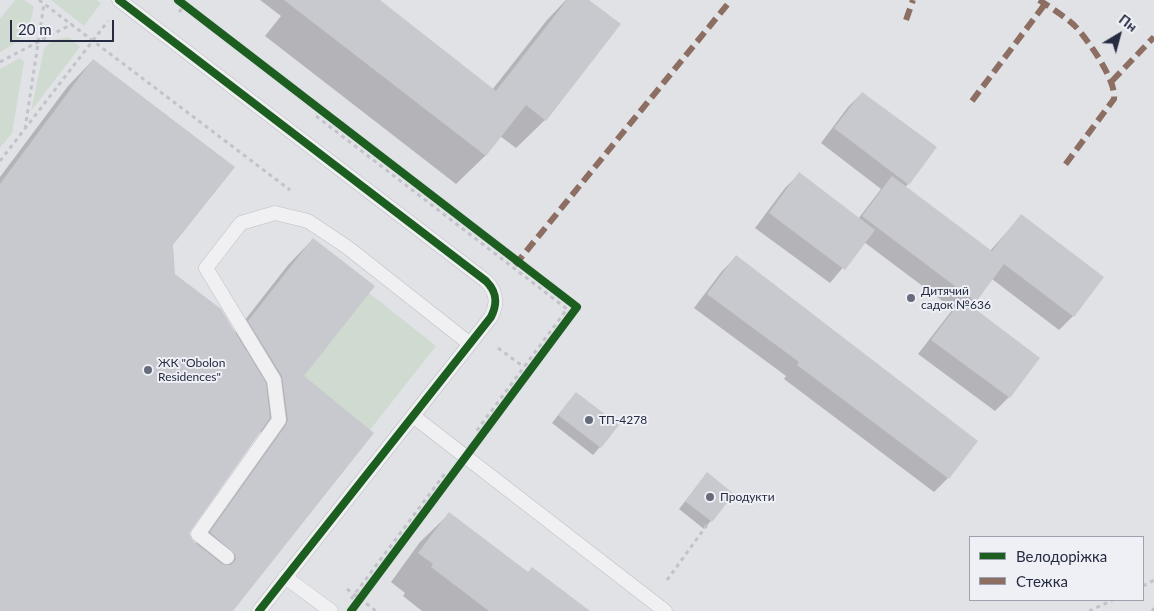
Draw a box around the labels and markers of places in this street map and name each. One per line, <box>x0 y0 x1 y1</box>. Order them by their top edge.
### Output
place label: Дитячий садок №636 <box>921 284 991 312</box>
marker: Дитячий садок №636 <box>905 292 917 304</box>
place label: ЖК "Obolon Residences" <box>158 356 225 384</box>
marker: ЖК "Obolon Residences" <box>142 364 154 376</box>
place label: ТП-4278 <box>599 413 647 427</box>
marker: ТП-4278 <box>583 414 595 426</box>
place label: Продукти <box>720 490 775 504</box>
marker: Продукти <box>704 491 716 503</box>

